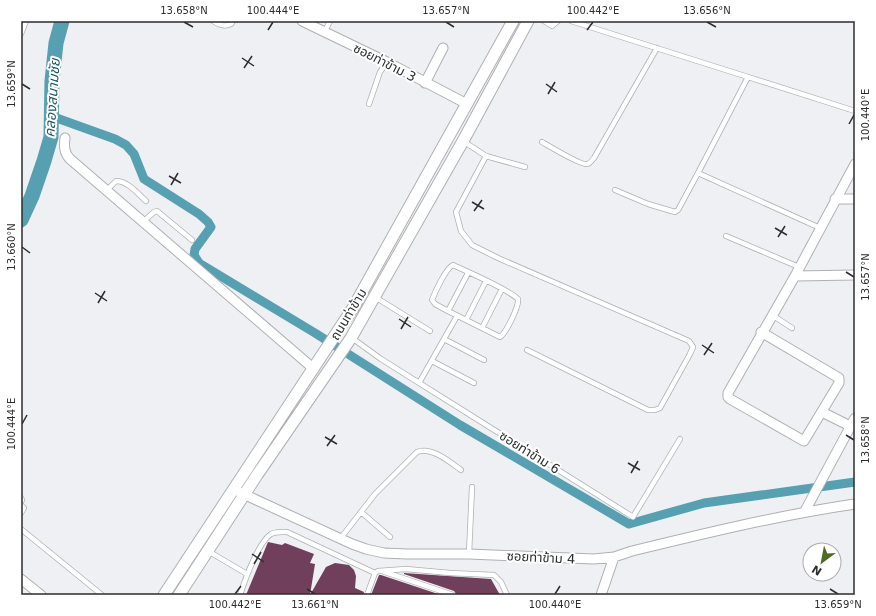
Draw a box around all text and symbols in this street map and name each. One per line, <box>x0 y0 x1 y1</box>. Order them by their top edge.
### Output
text: 13.658°N <box>160 5 208 16</box>
text: 100.444°E <box>247 5 299 16</box>
text: 13.657°N <box>422 5 470 16</box>
text: 100.442°E <box>567 5 619 16</box>
text: 13.656°N <box>683 5 731 16</box>
street label: ซอยท่าข้าม 3 <box>351 40 419 85</box>
water label: คลองสนามชัย <box>41 56 63 138</box>
text: 13.659°N <box>6 60 17 108</box>
text: 100.440°E <box>860 89 871 141</box>
text: 13.660°N <box>6 223 17 271</box>
text: 13.657°N <box>860 253 871 301</box>
street label: ถนนท่าข้าม <box>327 286 370 343</box>
text: 100.444°E <box>6 398 17 450</box>
text: 13.658°N <box>860 416 871 464</box>
street label: ซอยท่าข้าม 6 <box>497 428 563 477</box>
north arrow <box>802 542 842 582</box>
street label: ซอยท่าข้าม 4 <box>506 548 576 567</box>
text: N <box>810 562 824 578</box>
text: 100.442°E <box>209 599 261 610</box>
text: 13.661°N <box>291 599 339 610</box>
text: 100.440°E <box>529 599 581 610</box>
text: 13.659°N <box>814 599 862 610</box>

